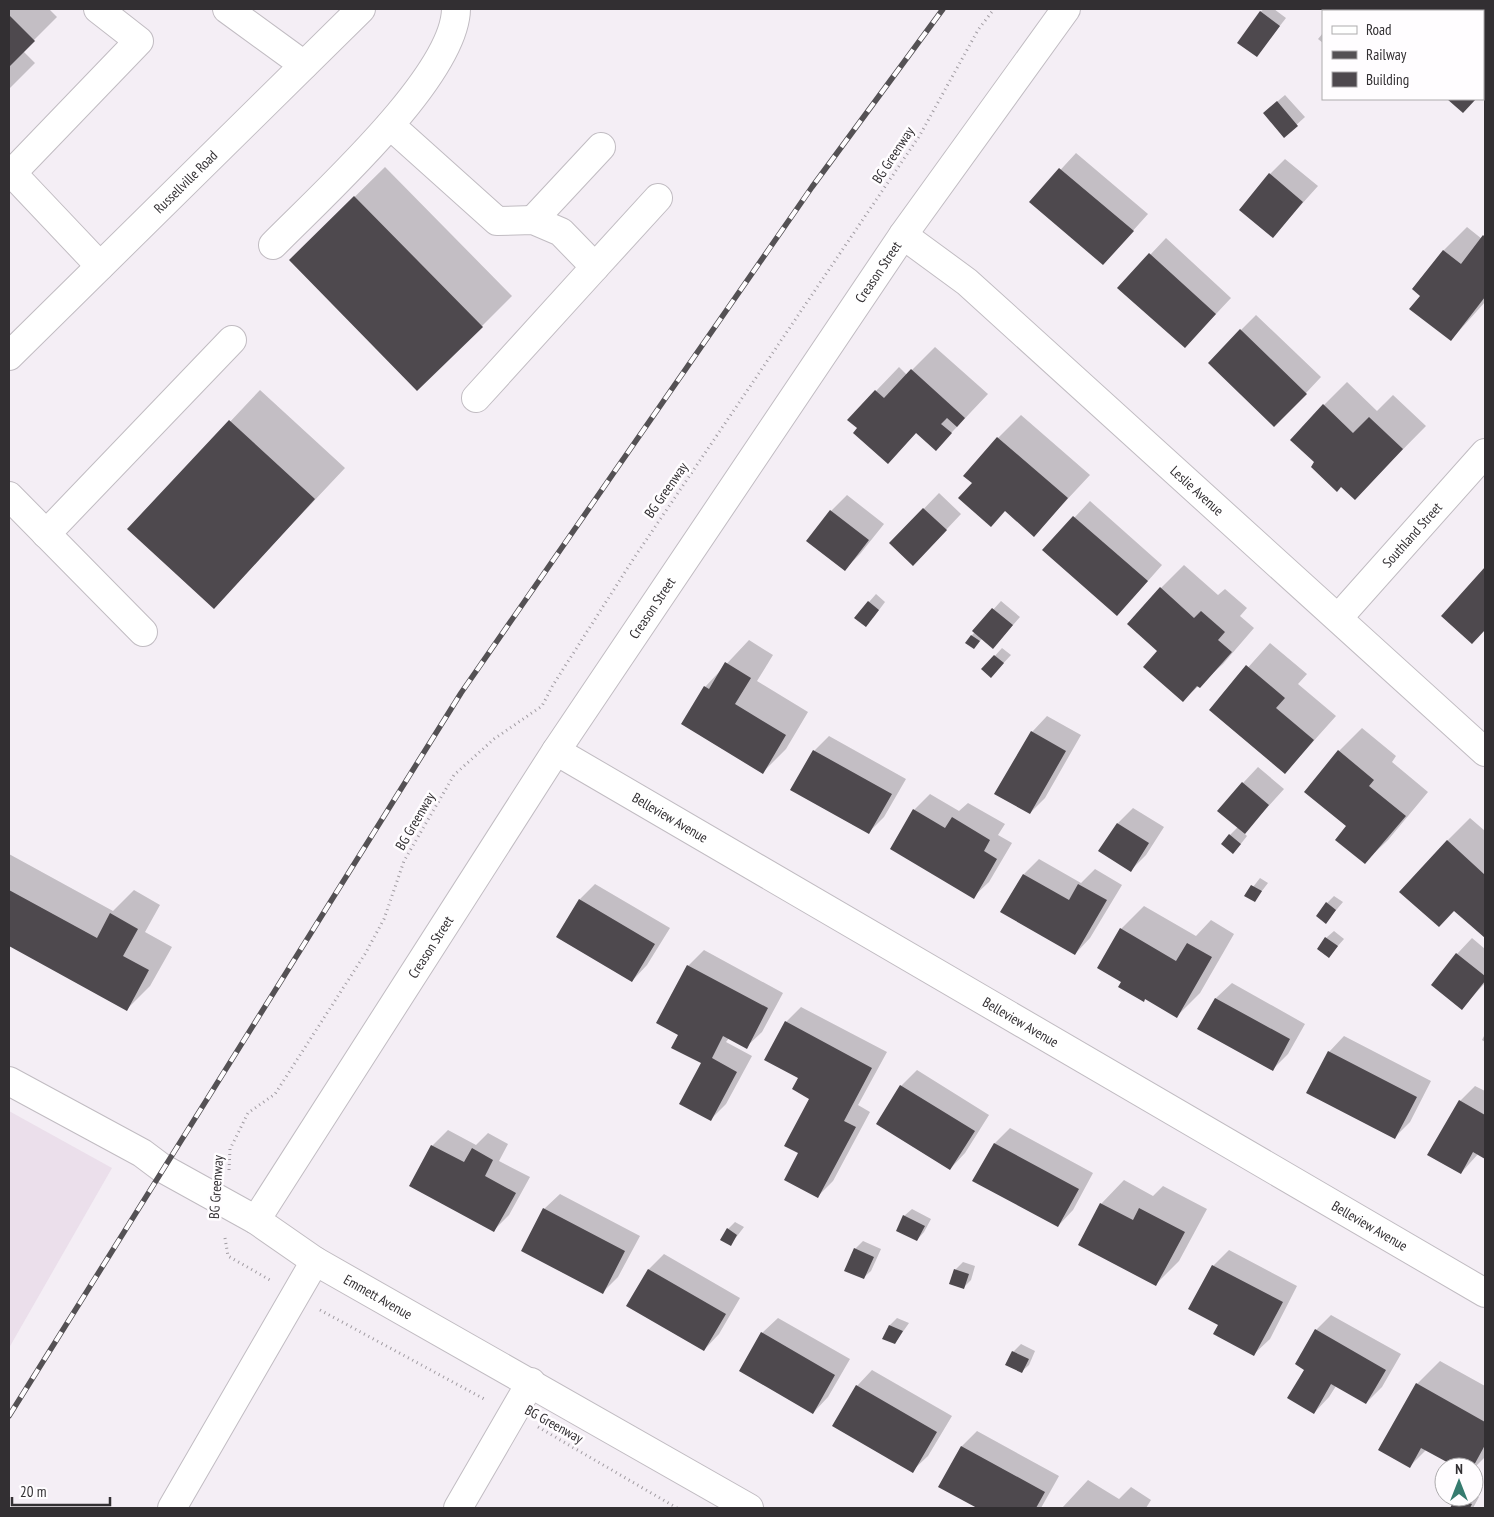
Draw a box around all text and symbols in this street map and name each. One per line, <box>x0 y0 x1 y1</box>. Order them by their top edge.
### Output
legend <box>1322 10 1484 100</box>
text: Road <box>1366 20 1392 39</box>
text: Railway <box>1366 45 1407 64</box>
text: Building <box>1366 70 1409 89</box>
street label: BG Greenway <box>868 123 918 187</box>
street label: Russellville Road <box>150 147 221 217</box>
street label: Creason Street <box>851 238 905 306</box>
street label: BG Greenway <box>640 458 692 521</box>
street label: Leslie Avenue <box>1167 462 1228 520</box>
street label: Southland Street <box>1378 498 1446 571</box>
street label: Creason Street <box>625 574 679 642</box>
street label: BG Greenway <box>391 788 439 853</box>
street label: Belleview Avenue <box>629 788 711 847</box>
street label: Creason Street <box>404 912 457 982</box>
street label: Belleview Avenue <box>980 993 1062 1051</box>
street label: BG Greenway <box>205 1154 227 1220</box>
street label: Belleview Avenue <box>1329 1197 1411 1255</box>
street label: Emmett Avenue <box>341 1270 416 1324</box>
street label: BG Greenway <box>522 1401 587 1448</box>
north arrow <box>1434 1457 1484 1507</box>
text: N <box>1455 1460 1463 1478</box>
scale bar <box>12 1474 110 1506</box>
text: 20 m <box>20 1482 46 1501</box>

